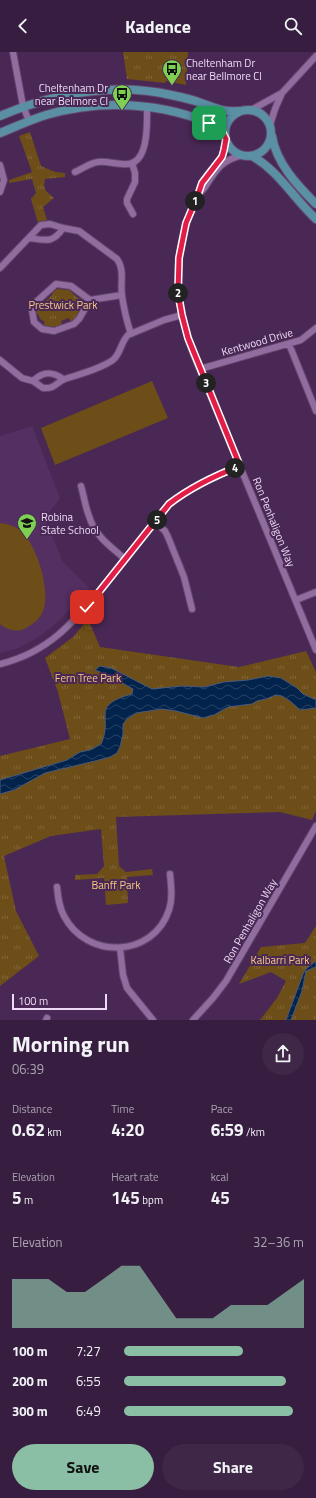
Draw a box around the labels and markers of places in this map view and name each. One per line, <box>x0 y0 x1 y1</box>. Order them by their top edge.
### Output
place label: Cheltenham Dr near Bellmore Cl <box>186 55 262 84</box>
bus stop icon: Cheltenham Dr near Bellmore Cl <box>161 58 183 86</box>
place label: Cheltenham Dr near Belmore Cl <box>35 80 108 109</box>
bus stop icon: Cheltenham Dr near Belmore Cl <box>111 83 133 111</box>
pin <box>192 106 226 140</box>
pin: 1 <box>185 191 205 211</box>
pin: 2 <box>168 283 188 303</box>
pin: 3 <box>196 373 216 393</box>
pin: 4 <box>225 458 245 478</box>
place label: Robina State School <box>41 509 99 538</box>
pin: 5 <box>147 510 167 530</box>
school or university icon: Robina State School <box>16 512 38 540</box>
pin <box>70 590 104 624</box>

